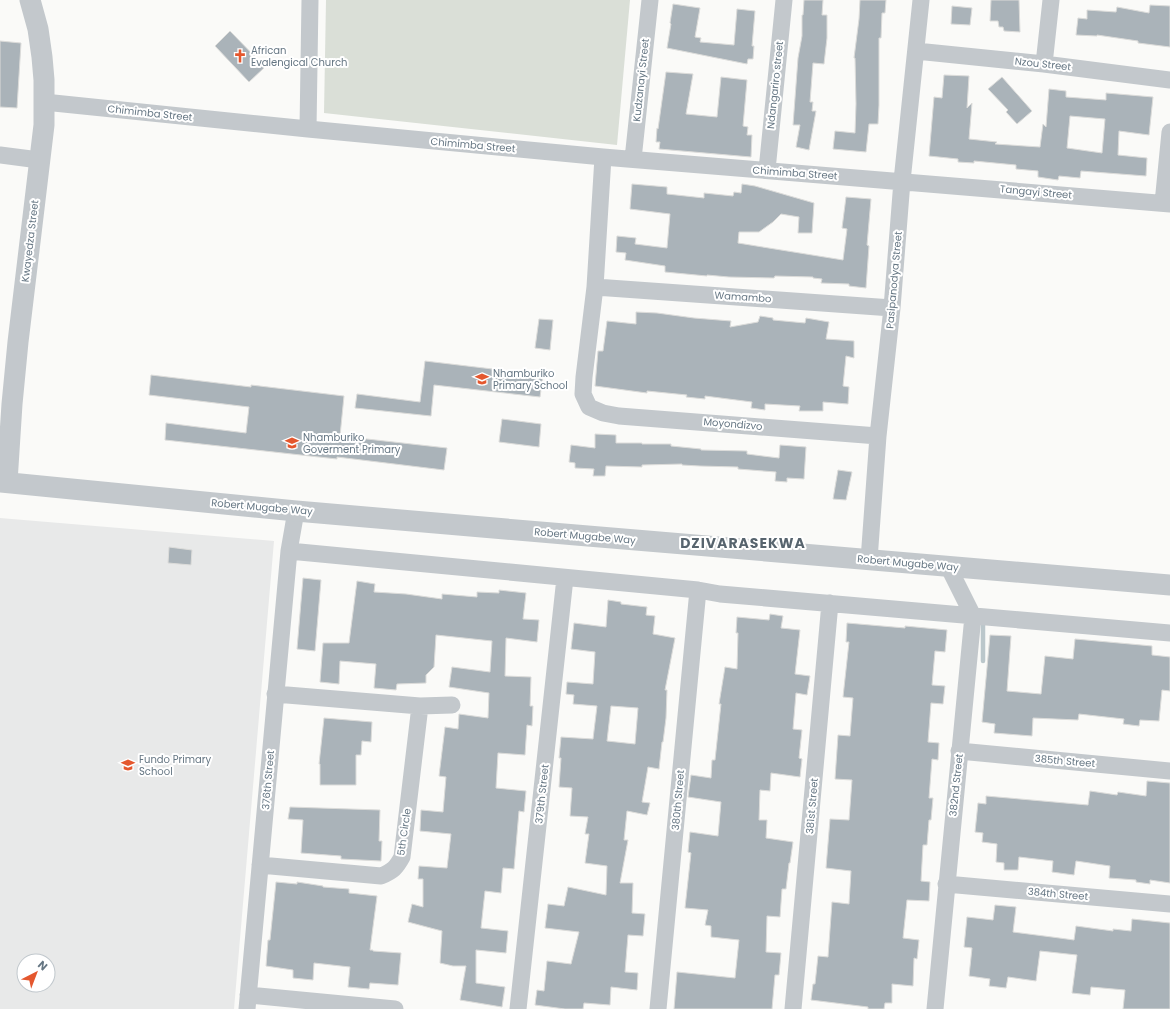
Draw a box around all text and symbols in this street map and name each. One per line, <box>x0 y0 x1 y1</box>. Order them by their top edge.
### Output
street label: Kudzanayi Street <box>629 37 653 122</box>
street label: Ndangariro street <box>763 40 787 130</box>
place label: African Evalengical Church <box>251 43 347 70</box>
church icon: African Evalengical Church <box>232 48 248 64</box>
street label: Nzou Street <box>1014 54 1072 74</box>
street label: Chimimba Street <box>107 101 193 125</box>
street label: Chimimba Street <box>430 134 516 156</box>
street label: Chimimba Street <box>752 163 838 183</box>
street label: Tangayi Street <box>999 181 1073 203</box>
street label: Kwayedza Street <box>18 199 43 283</box>
street label: Pasipanodya Street <box>882 230 906 329</box>
street label: Wamambo <box>714 288 772 306</box>
place label: Nhamburiko Primary School <box>493 366 568 393</box>
school or university icon: Nhamburiko Primary School <box>474 371 490 387</box>
street label: Moyondizvo <box>703 414 763 434</box>
place label: Nhamburiko Goverment Primary <box>303 430 401 457</box>
school or university icon: Nhamburiko Goverment Primary <box>284 435 300 451</box>
street label: Robert Mugabe Way <box>211 495 314 519</box>
street label: Robert Mugabe Way <box>534 524 637 548</box>
district label: DZIVARASEKWA <box>680 533 806 553</box>
street label: Robert Mugabe Way <box>857 551 960 575</box>
street label: 376th Street <box>258 749 278 810</box>
street label: 385th Street <box>1034 751 1096 771</box>
place label: Fundo Primary School <box>139 752 211 779</box>
street label: 382nd Street <box>945 753 967 817</box>
school or university icon: Fundo Primary School <box>120 757 136 773</box>
street label: 379th Street <box>531 763 553 824</box>
street label: 380th Street <box>668 769 688 831</box>
street label: 381st Street <box>802 777 822 835</box>
street label: 5th Circle <box>393 807 415 857</box>
street label: 384th Street <box>1027 884 1089 904</box>
north arrow <box>16 953 56 993</box>
text: N <box>34 957 51 974</box>

